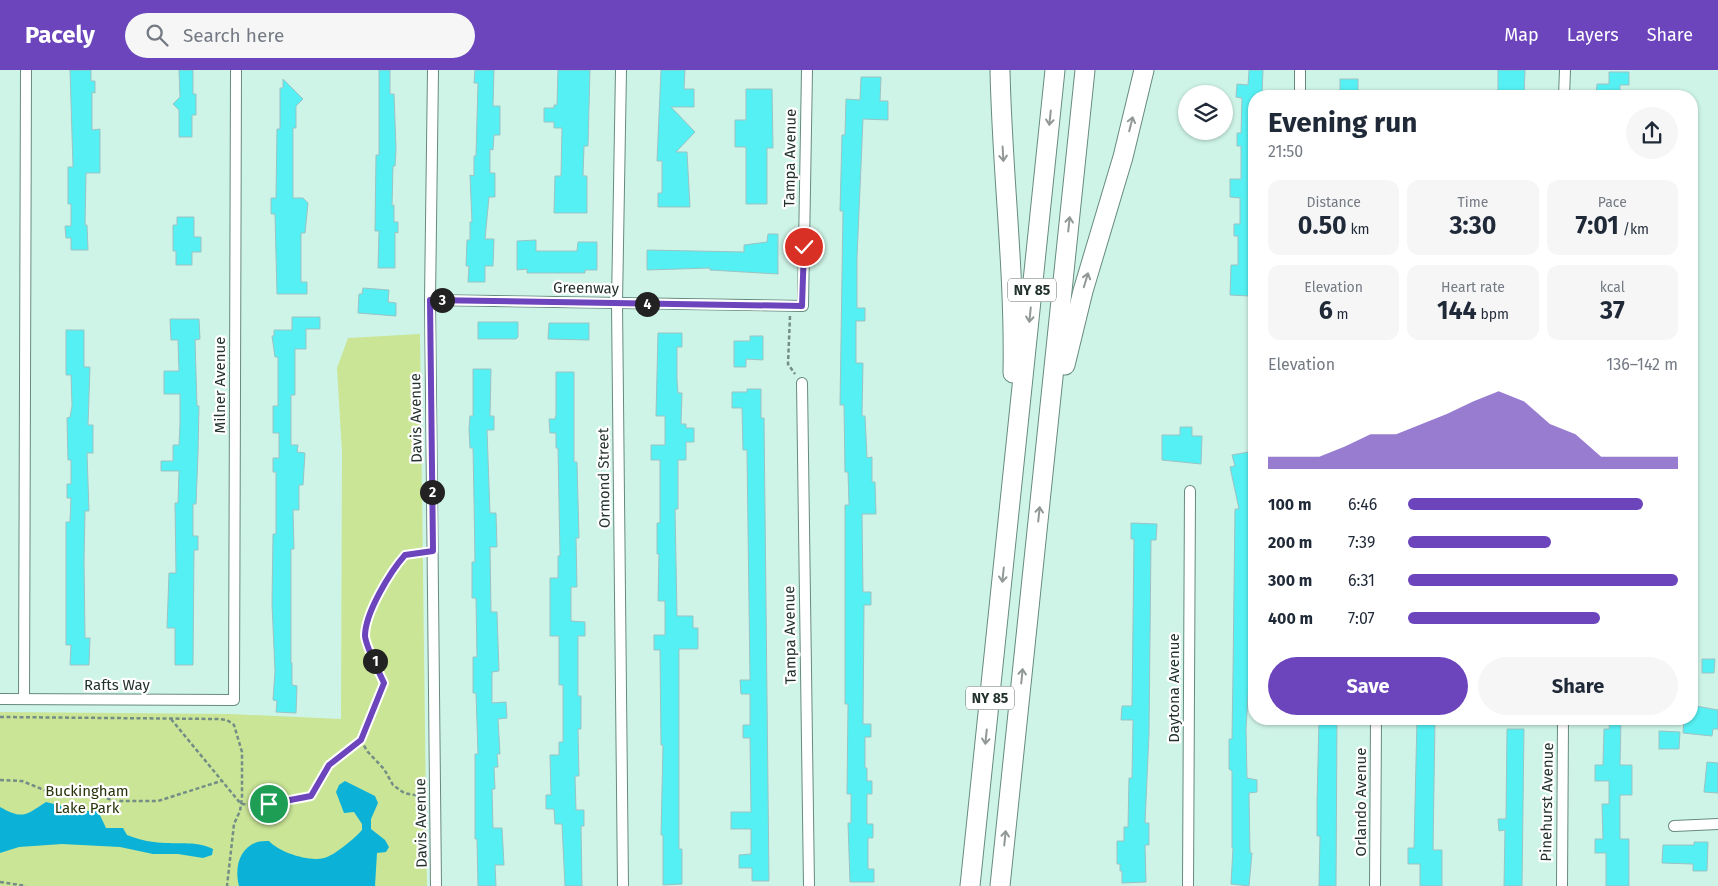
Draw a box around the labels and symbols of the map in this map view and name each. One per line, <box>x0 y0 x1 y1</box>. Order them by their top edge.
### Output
street label: Tampa Avenue <box>780 108 800 208</box>
one-way arrow <box>1045 110 1055 126</box>
one-way arrow <box>1127 116 1137 132</box>
one-way arrow <box>998 145 1007 161</box>
one-way arrow <box>1064 216 1074 232</box>
pin <box>783 226 825 268</box>
one-way arrow <box>1082 272 1092 288</box>
street label: Greenway <box>553 278 620 298</box>
road number: NY 85 <box>1008 278 1056 302</box>
pin: 3 <box>430 288 454 312</box>
pin: 4 <box>634 292 660 316</box>
one-way arrow <box>1025 307 1035 323</box>
street label: Milner Avenue <box>211 337 229 433</box>
street label: Davis Avenue <box>406 373 426 463</box>
street label: Ormond Street <box>594 427 614 528</box>
pin: 2 <box>420 480 444 504</box>
one-way arrow <box>1034 507 1043 523</box>
one-way arrow <box>998 567 1008 583</box>
street label: Tampa Avenue <box>780 585 800 685</box>
street label: Daytona Avenue <box>1165 633 1183 743</box>
pin: 1 <box>362 648 388 674</box>
one-way arrow <box>1017 668 1027 684</box>
street label: Rafts Way <box>84 676 150 694</box>
road number: NY 85 <box>966 686 1014 710</box>
one-way arrow <box>981 729 991 745</box>
street label: Pinehurst Avenue <box>1537 742 1557 862</box>
street label: Orlando Avenue <box>1352 748 1370 856</box>
street label: Davis Avenue <box>411 778 431 868</box>
park label: Buckingham Lake Park <box>45 782 129 817</box>
pin <box>248 783 290 825</box>
one-way arrow <box>1000 830 1010 846</box>

